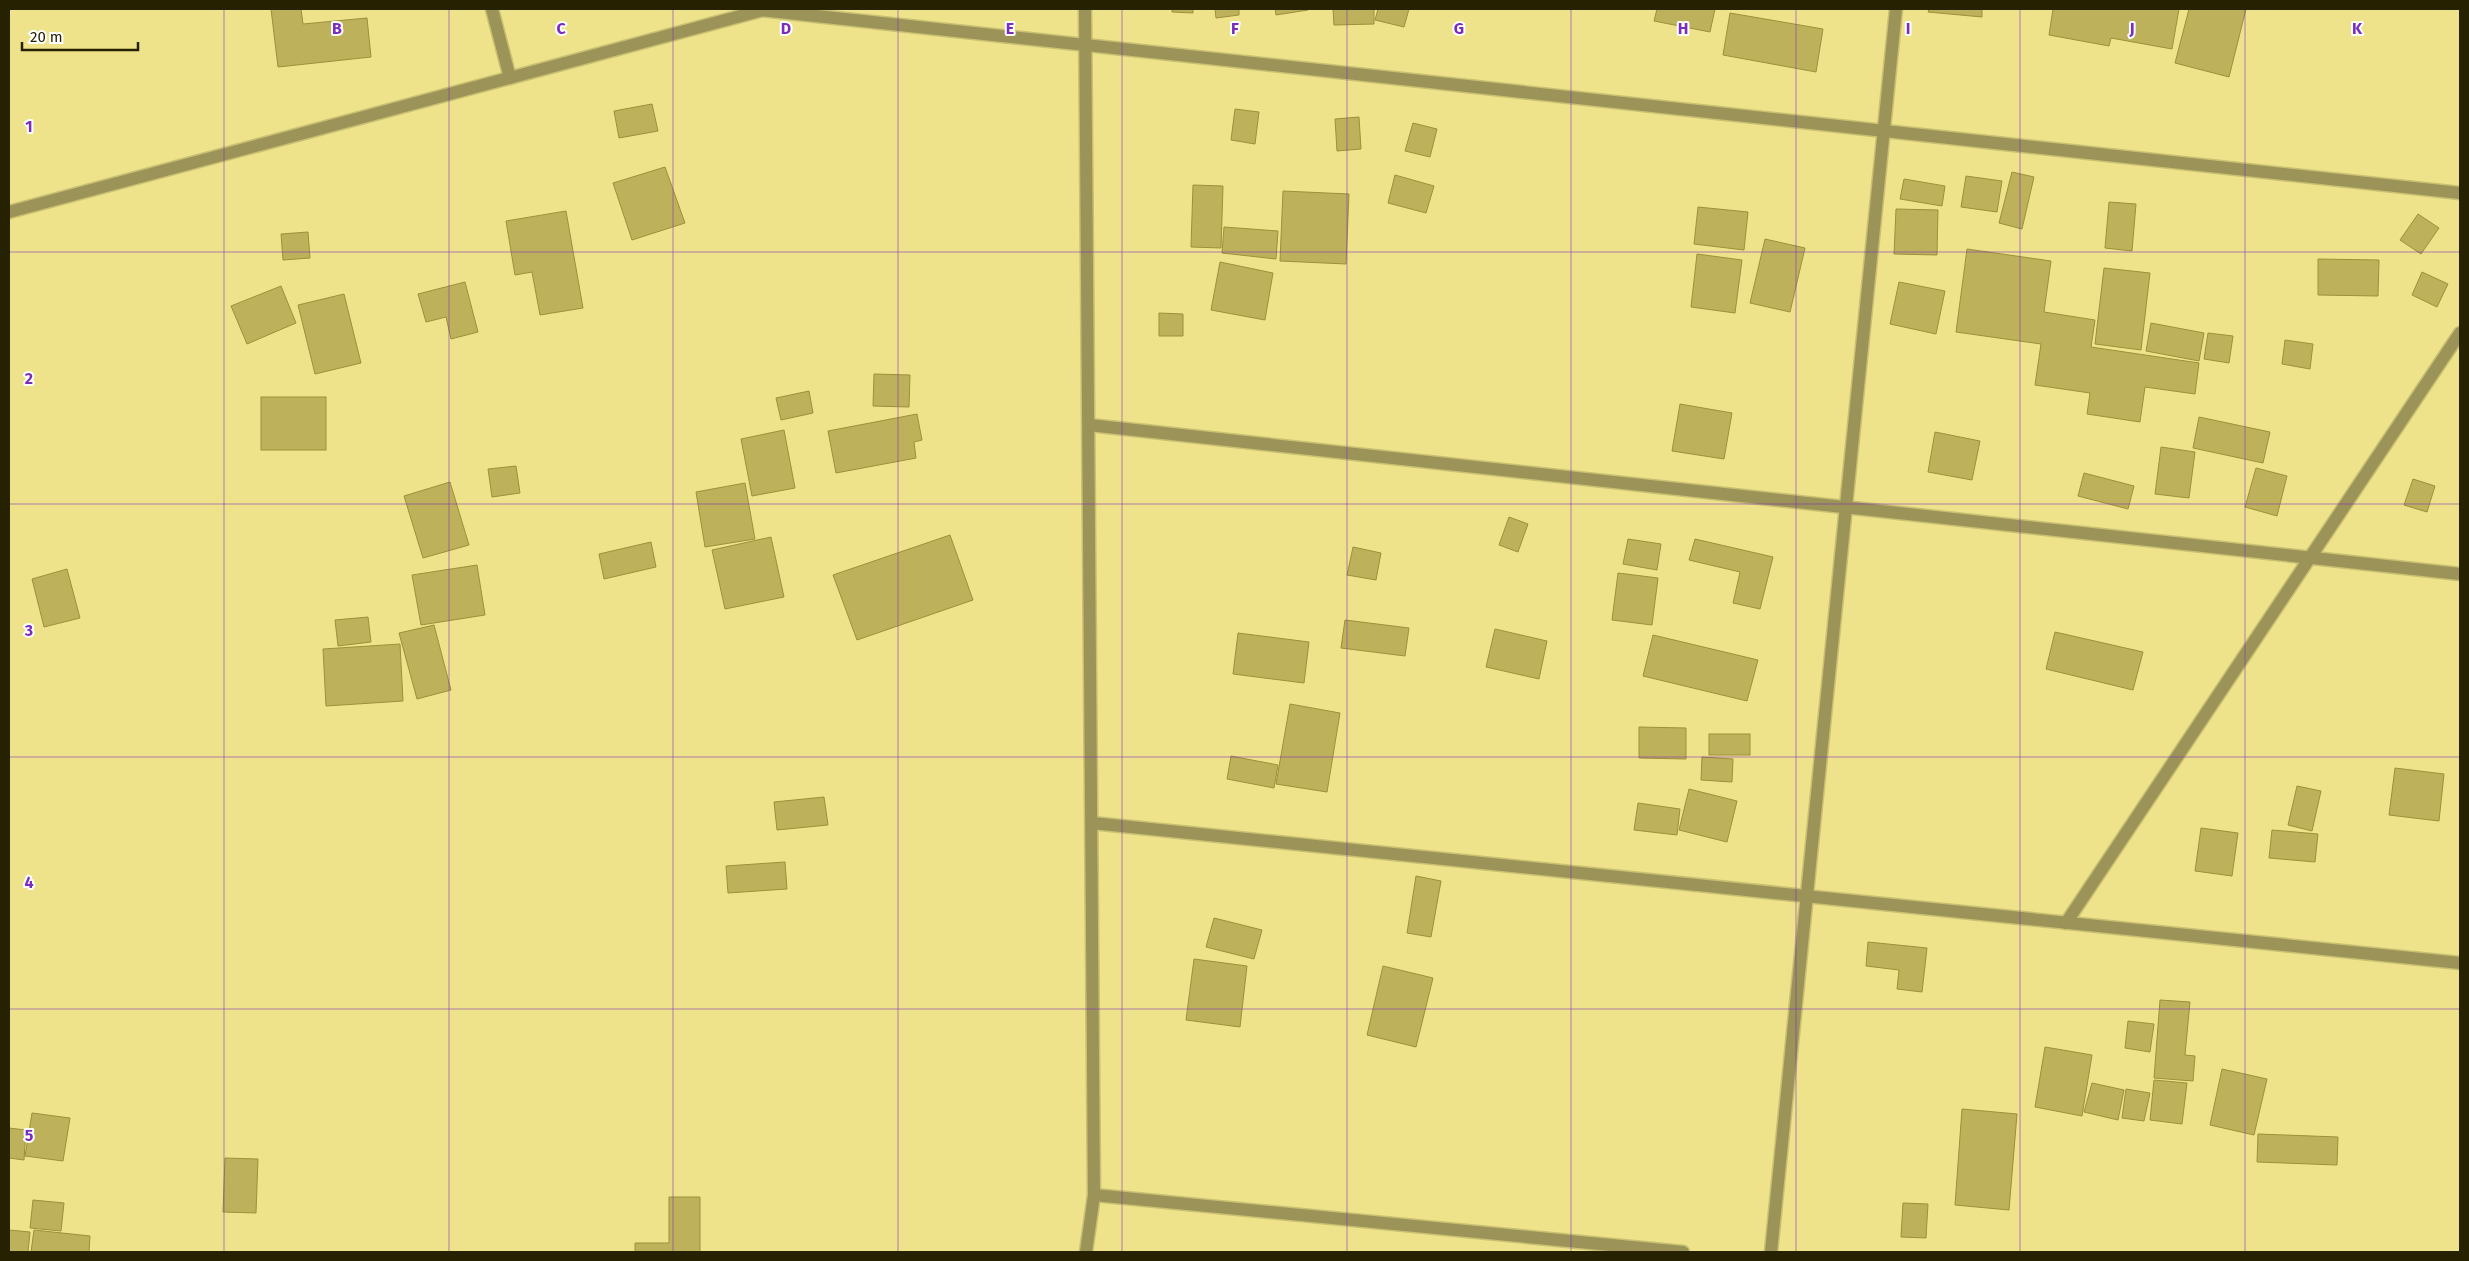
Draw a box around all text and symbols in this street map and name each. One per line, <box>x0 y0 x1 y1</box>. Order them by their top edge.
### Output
text: B <box>332 19 342 38</box>
text: C <box>556 19 566 38</box>
text: D <box>781 19 791 38</box>
text: E <box>1006 19 1014 38</box>
text: F <box>1231 19 1239 38</box>
text: G <box>1454 19 1464 38</box>
text: H <box>1678 19 1688 38</box>
text: I <box>1906 19 1910 38</box>
text: J <box>2128 19 2135 38</box>
text: K <box>2352 19 2363 38</box>
scale bar <box>22 20 139 52</box>
text: 20 m <box>30 28 63 46</box>
text: 1 <box>25 117 33 136</box>
text: 2 <box>25 369 33 388</box>
text: 3 <box>24 621 33 640</box>
text: 4 <box>24 873 34 892</box>
text: 5 <box>25 1126 34 1145</box>

